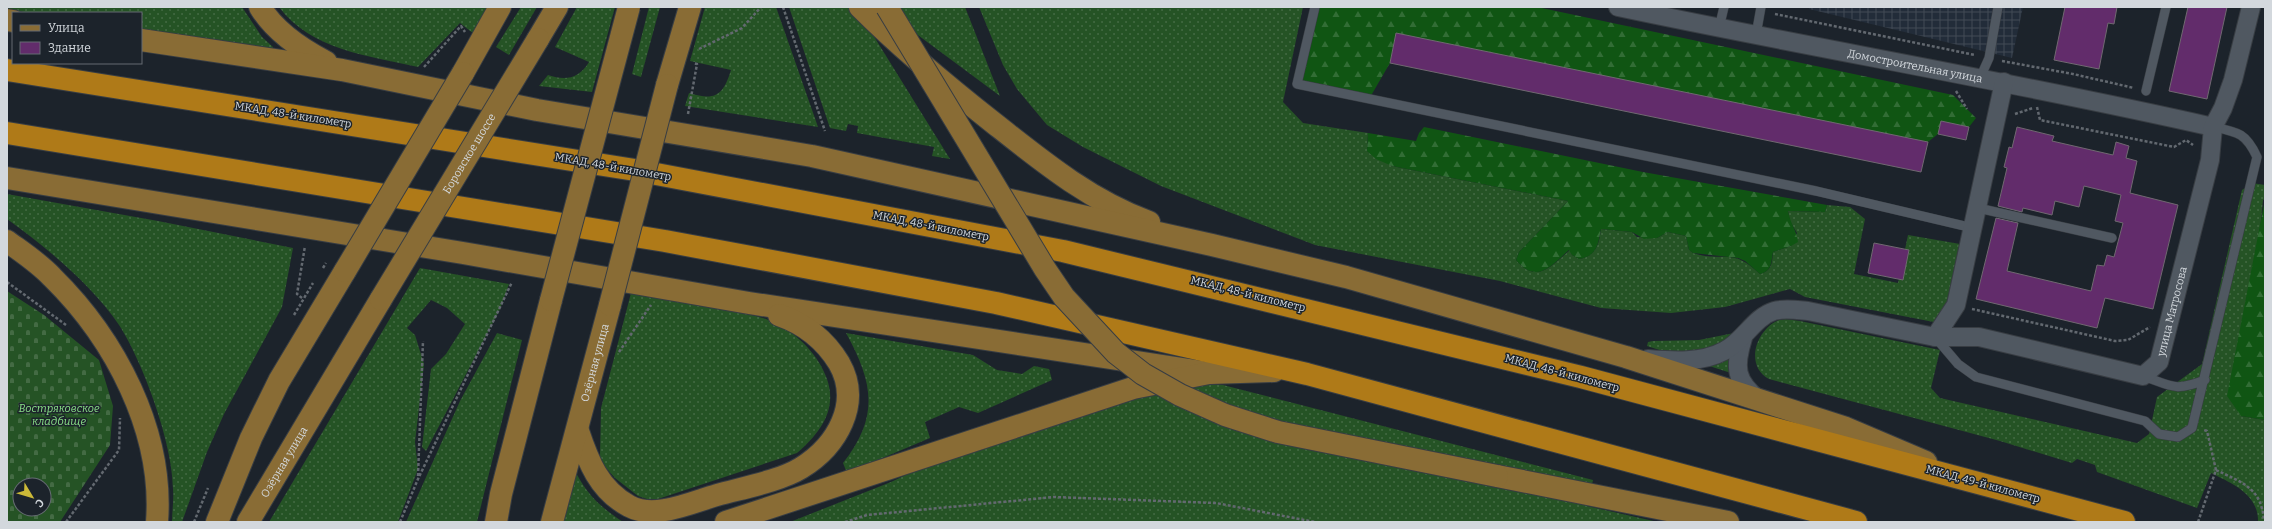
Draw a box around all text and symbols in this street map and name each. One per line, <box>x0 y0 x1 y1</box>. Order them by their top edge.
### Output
legend <box>12 12 142 64</box>
text: Улица <box>48 21 85 35</box>
text: Здание <box>48 41 91 55</box>
street label: Домостроительная улица <box>1847 46 1984 85</box>
street label: МКАД, 48-й километр <box>234 99 353 131</box>
street label: Боровское шоссе <box>440 111 498 196</box>
street label: МКАД, 48-й километр <box>554 150 673 184</box>
street label: МКАД, 48-й километр <box>872 208 991 244</box>
street label: улица Матросова <box>2154 265 2189 359</box>
street label: МКАД, 48-й километр <box>1189 273 1307 315</box>
street label: Озёрная улица <box>578 322 611 403</box>
street label: МКАД, 48-й километр <box>1503 351 1621 395</box>
park label: Востряковское кладбище <box>19 402 100 428</box>
street label: Озёрная улица <box>258 424 310 500</box>
street label: МКАД, 49-й километр <box>1924 462 2042 506</box>
north arrow <box>12 477 52 517</box>
text: С <box>32 496 47 510</box>

